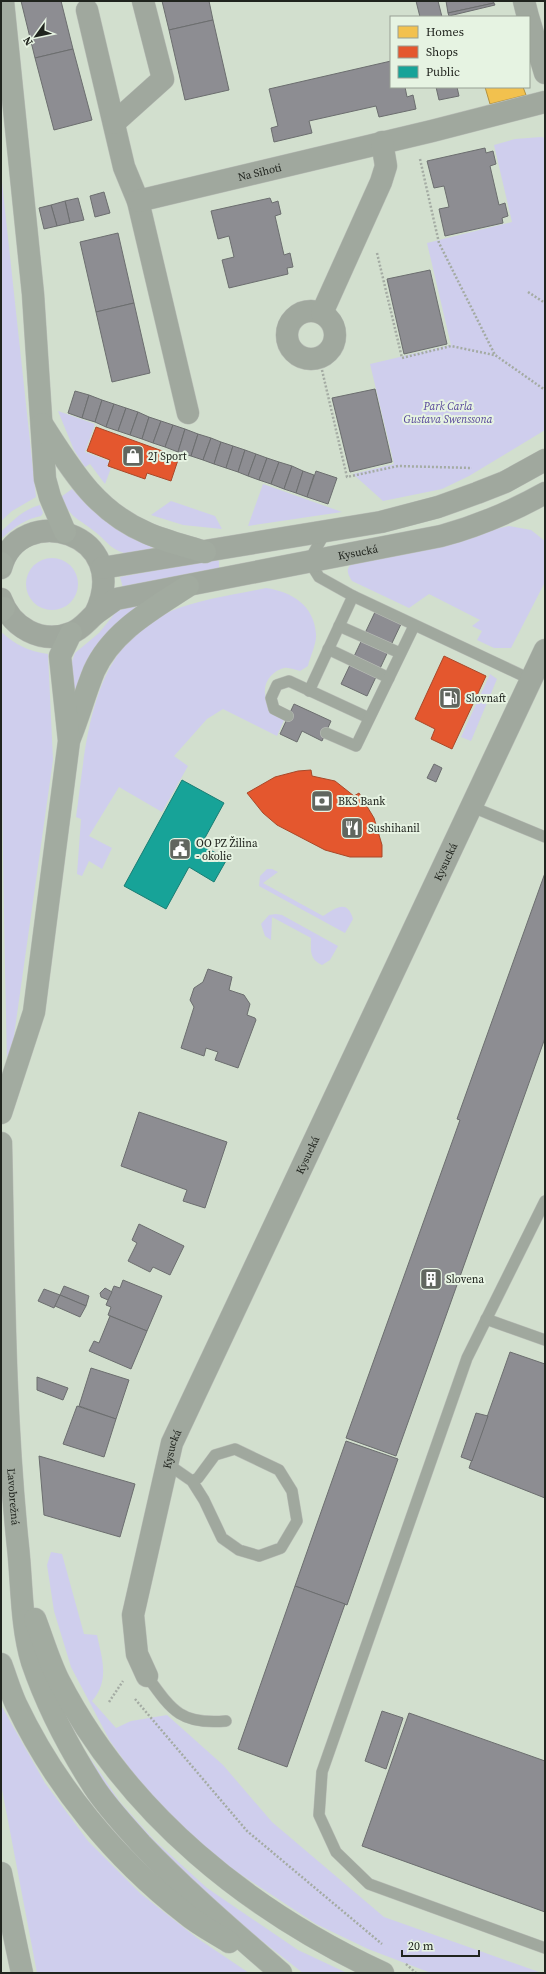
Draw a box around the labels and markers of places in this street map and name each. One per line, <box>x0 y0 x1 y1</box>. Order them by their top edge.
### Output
shop icon: 2J Sport <box>120 443 146 469</box>
place label: 2J Sport <box>148 449 187 464</box>
fuel station icon: Slovnaft <box>437 685 463 711</box>
place label: Slovnaft <box>466 691 507 706</box>
bank icon: BKS Bank <box>309 788 335 814</box>
place label: BKS Bank <box>338 794 386 809</box>
restaurant icon: Sushihanil <box>339 815 365 841</box>
place label: Sushihanil <box>368 821 420 836</box>
public building icon: OO PZ Žilina - okolie <box>167 836 193 862</box>
place label: OO PZ Žilina - okolie <box>196 836 258 864</box>
building icon: Slovena <box>418 1266 444 1292</box>
place label: Slovena <box>446 1272 484 1287</box>

